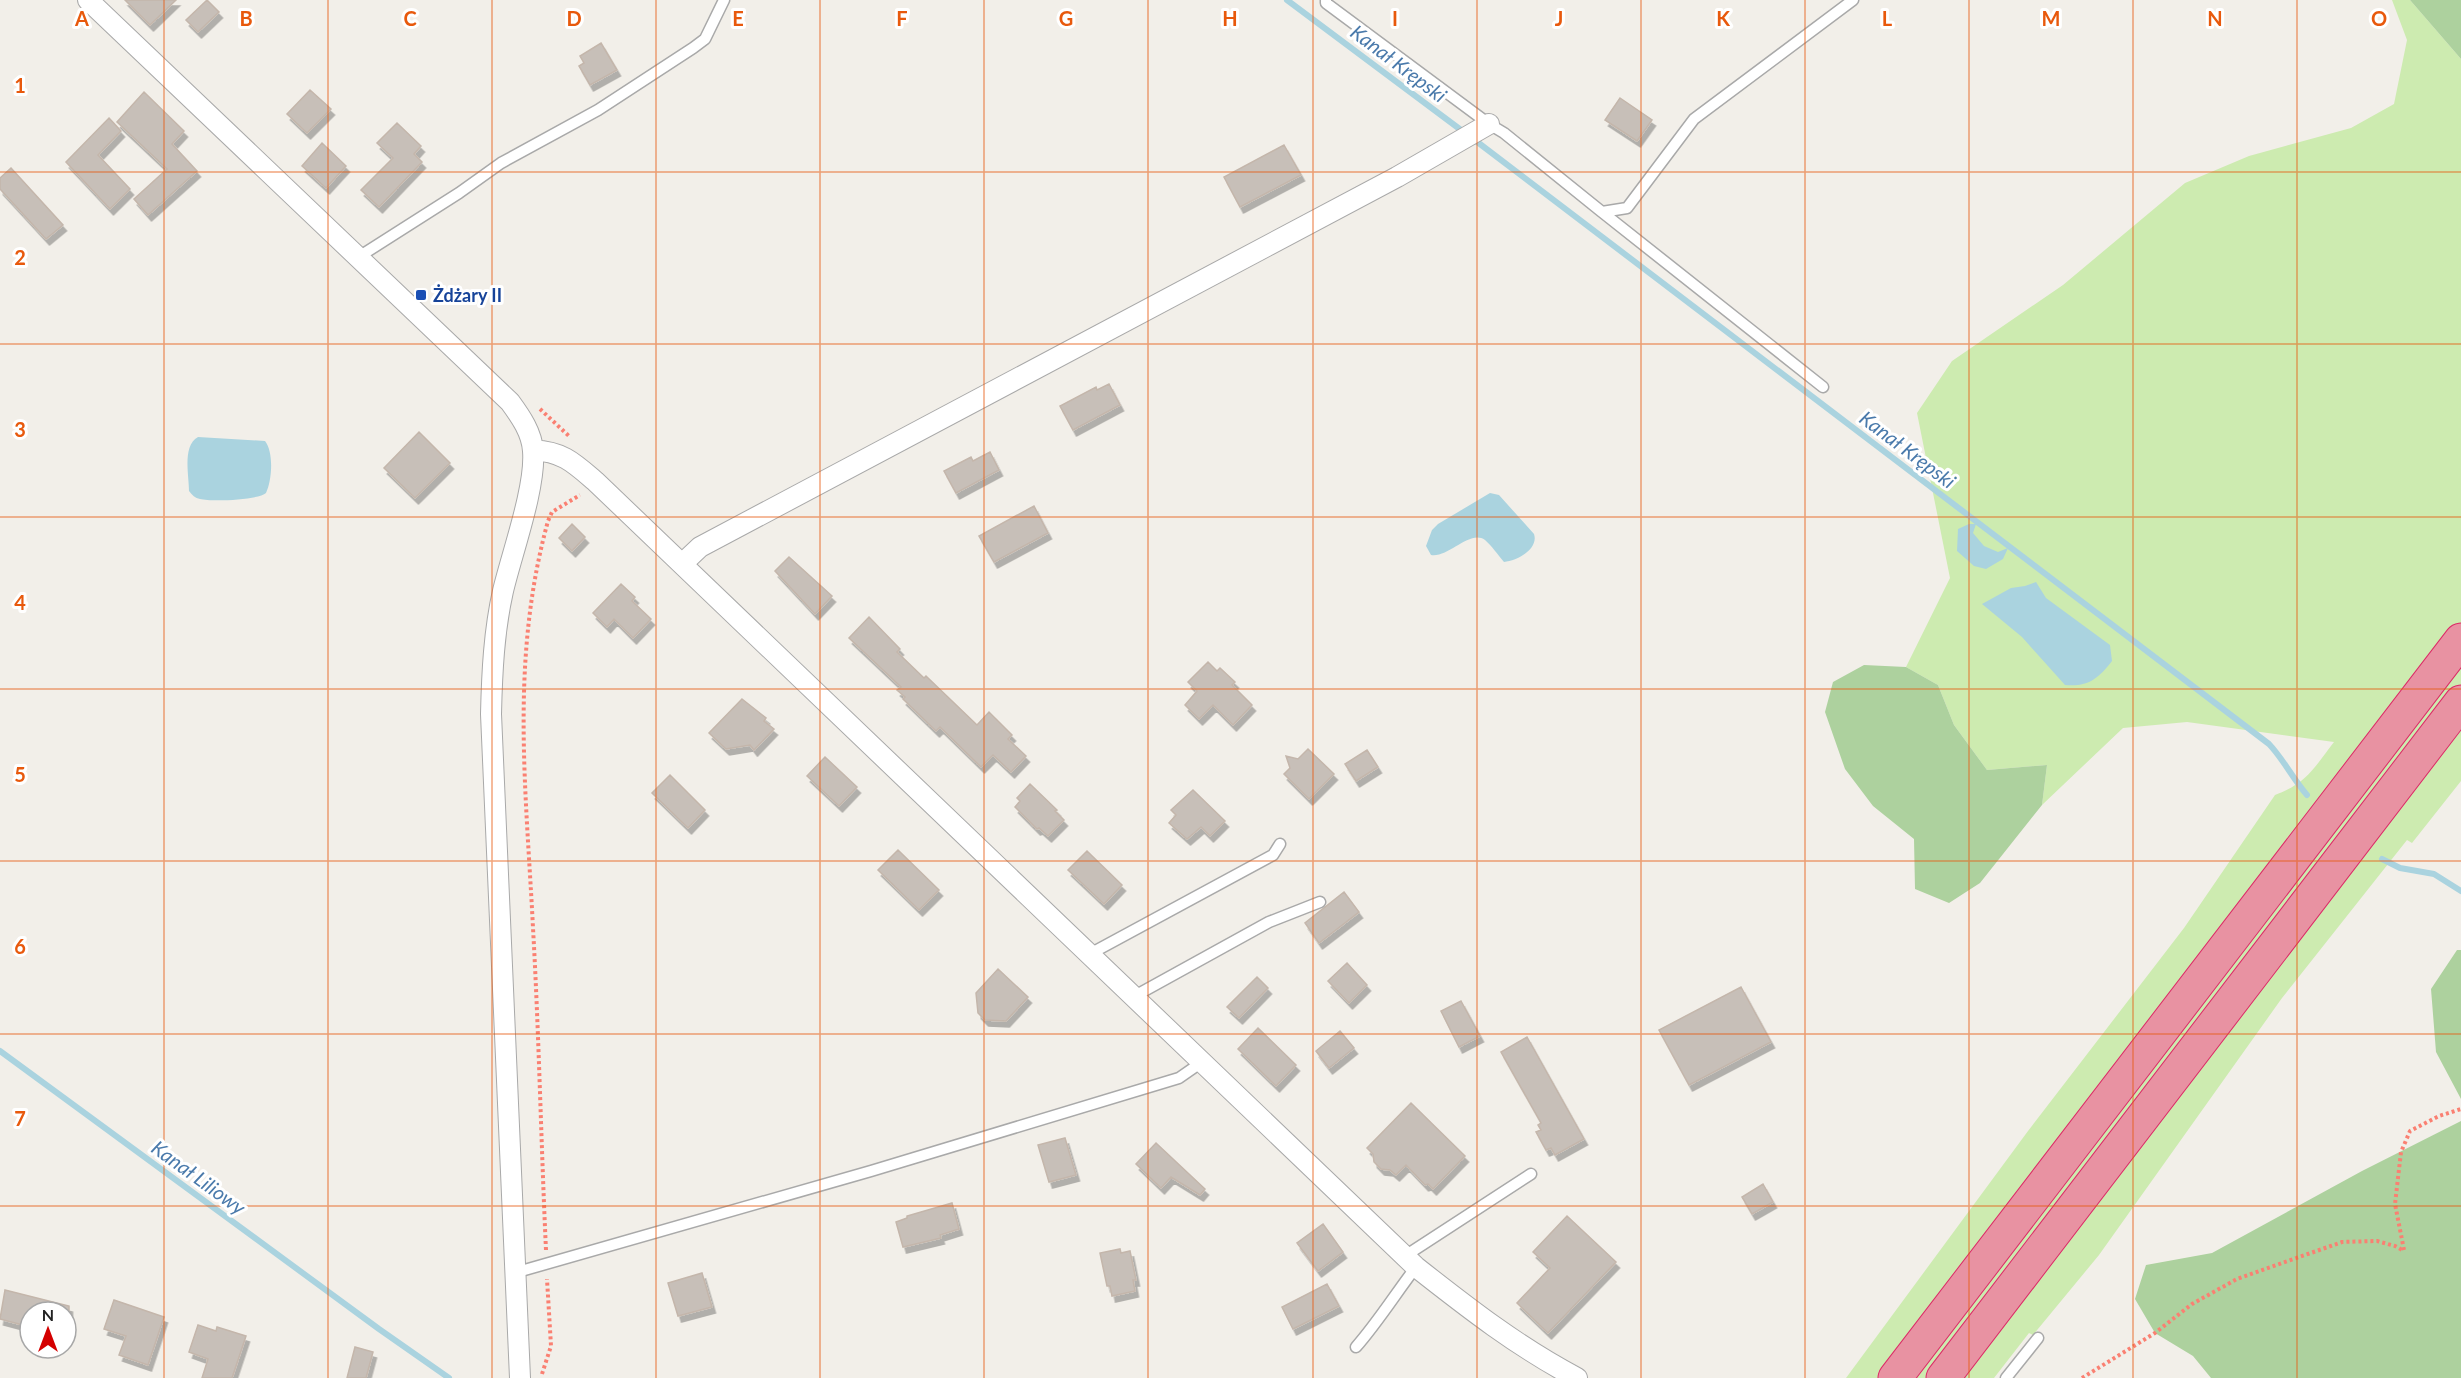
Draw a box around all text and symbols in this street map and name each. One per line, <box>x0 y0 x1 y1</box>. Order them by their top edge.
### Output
text: A <box>74 6 89 30</box>
text: B <box>239 6 253 30</box>
text: C <box>403 6 417 30</box>
text: D <box>566 6 582 30</box>
text: E <box>732 6 744 30</box>
text: F <box>896 6 908 30</box>
text: G <box>1059 6 1073 30</box>
text: H <box>1222 6 1238 30</box>
text: I <box>1392 6 1398 30</box>
text: J <box>1555 6 1563 30</box>
text: K <box>1716 6 1730 30</box>
text: L <box>1882 6 1893 30</box>
text: M <box>2042 6 2060 30</box>
text: N <box>2207 6 2223 30</box>
text: O <box>2371 6 2387 30</box>
water label: Kanał Krępski <box>1346 19 1452 107</box>
text: 1 <box>14 73 26 97</box>
text: 2 <box>14 245 26 269</box>
place label: Żdżary II <box>433 284 502 306</box>
marker: Żdżary II <box>414 288 428 302</box>
water label: Kanał Krępski <box>1855 405 1961 493</box>
text: 3 <box>14 417 26 441</box>
text: 4 <box>14 590 26 614</box>
text: 5 <box>14 762 26 786</box>
text: 6 <box>14 934 26 958</box>
text: 7 <box>14 1106 26 1130</box>
water label: Kanał Liliowy <box>147 1135 251 1219</box>
north arrow <box>18 1300 78 1360</box>
text: N <box>42 1305 54 1324</box>

